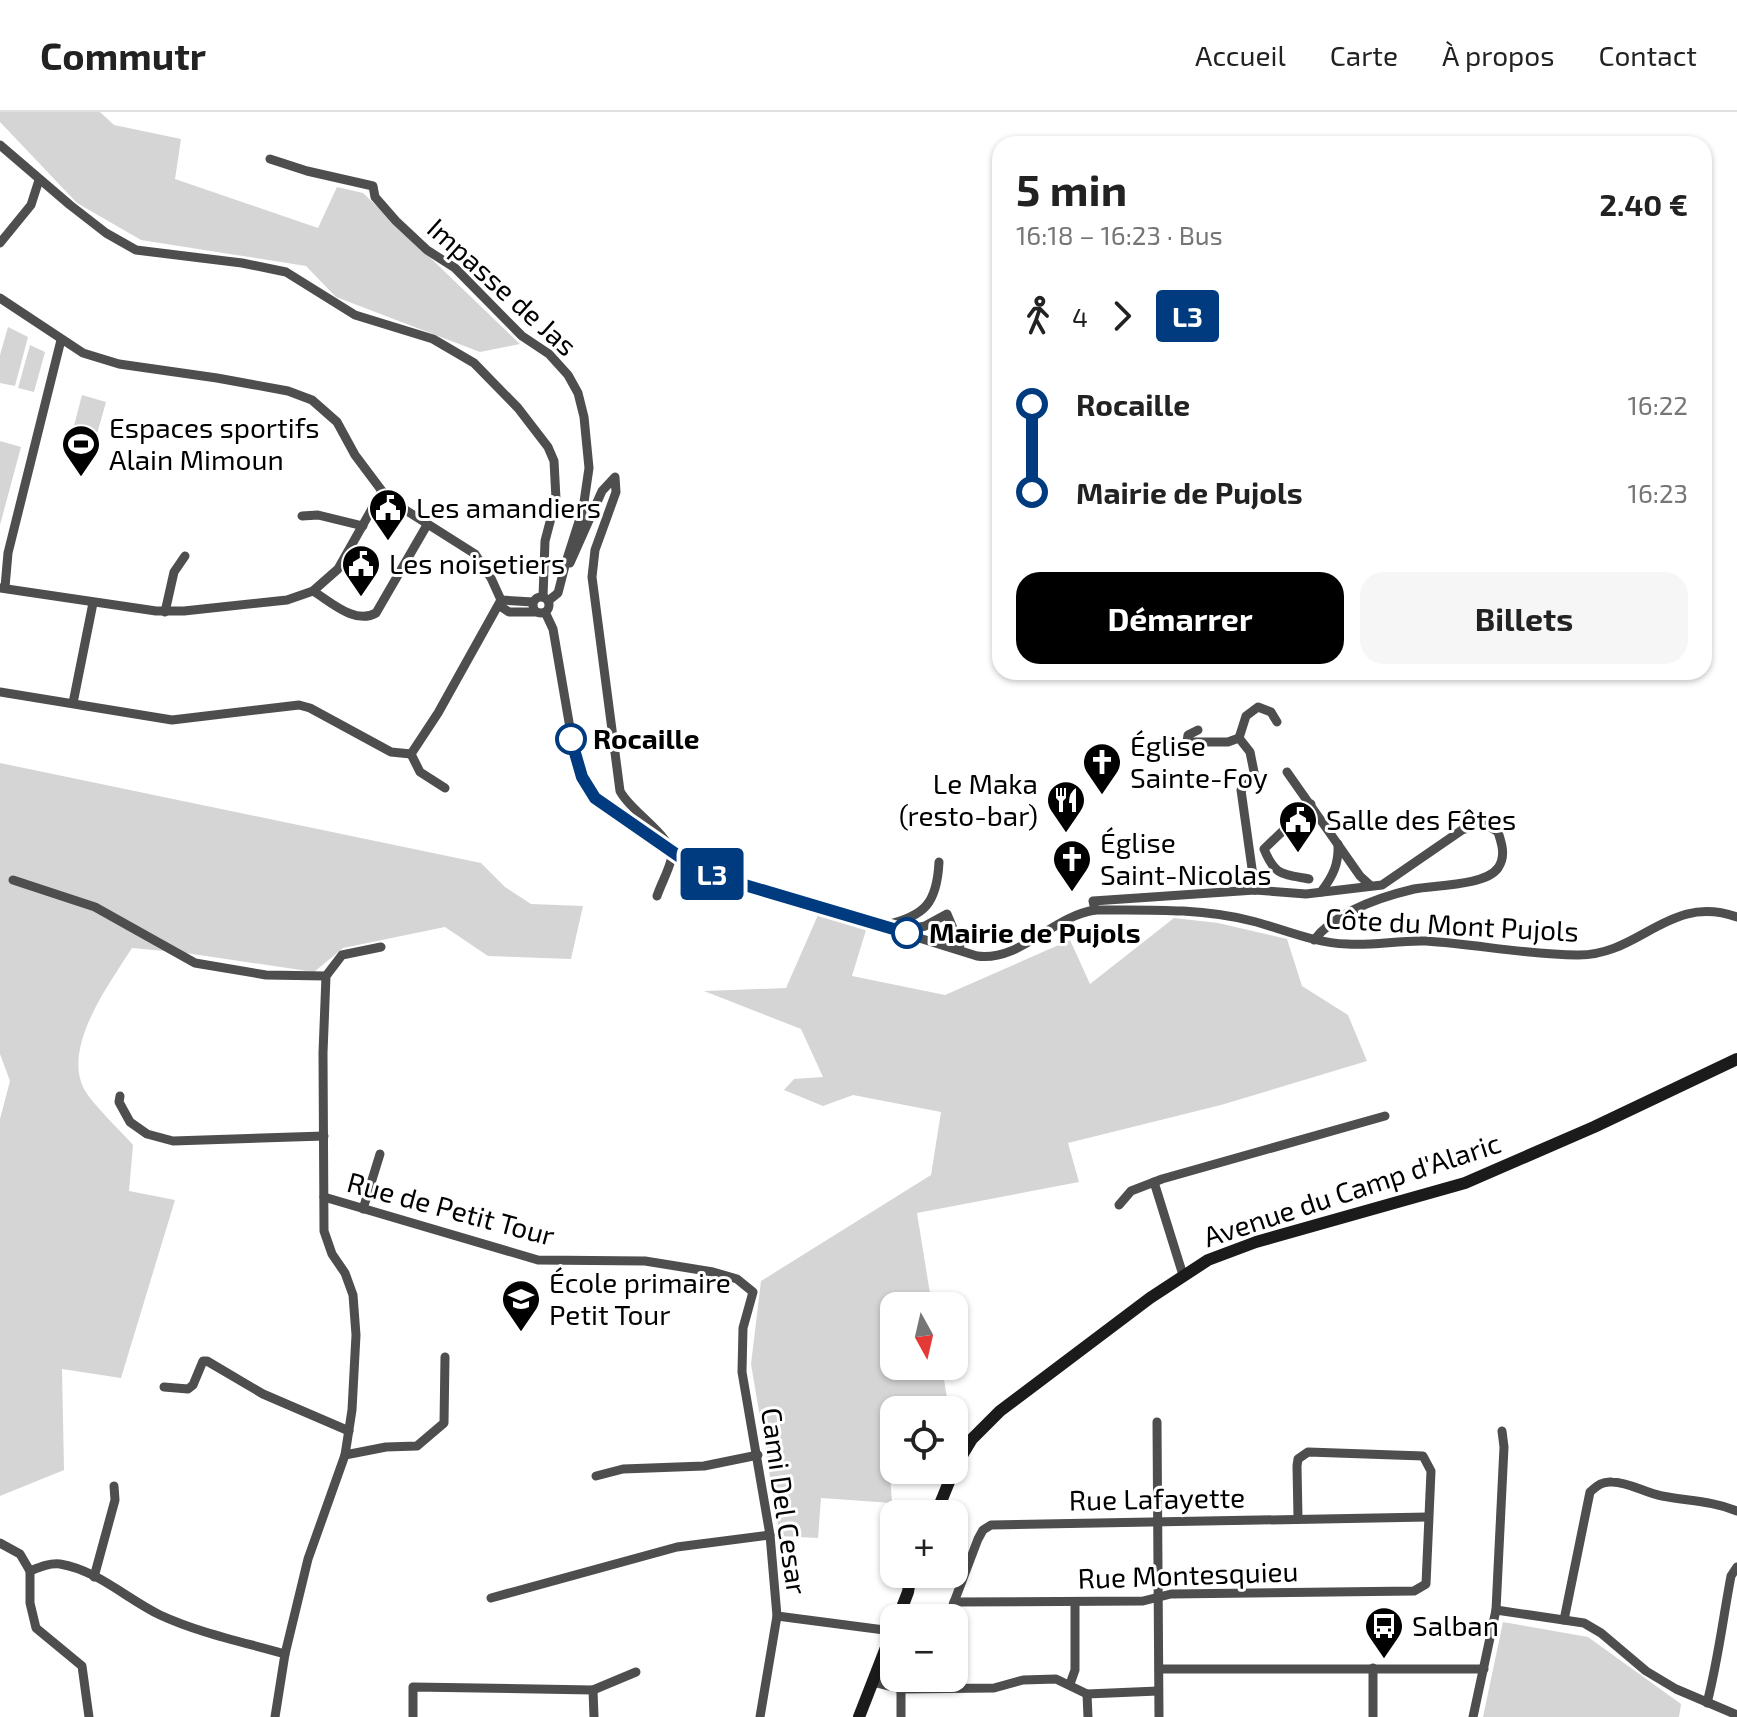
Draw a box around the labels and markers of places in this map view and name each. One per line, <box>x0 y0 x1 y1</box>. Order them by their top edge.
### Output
place label: Espaces sportifs Alain Mimoun <box>109 410 320 476</box>
sports icon: Espaces sportifs Alain Mimoun <box>60 423 102 478</box>
public building icon: Les amandiers <box>367 487 409 542</box>
place label: Les amandiers <box>416 490 601 524</box>
public building icon: Les noisetiers <box>340 543 382 598</box>
place label: Les noisetiers <box>389 546 565 580</box>
place label: Rocaille <box>593 721 700 755</box>
marker: Rocaille <box>556 724 586 754</box>
place label: Église Sainte-Foy <box>1130 728 1268 794</box>
church icon: Église Sainte-Foy <box>1081 741 1123 796</box>
place label: Le Maka (resto-bar) <box>899 766 1038 832</box>
restaurant icon: Le Maka (resto-bar) <box>1045 779 1087 834</box>
public building icon: Salle des Fêtes <box>1277 799 1319 854</box>
place label: Salle des Fêtes <box>1326 802 1516 836</box>
place label: Église Saint-Nicolas <box>1100 825 1271 891</box>
church icon: Église Saint-Nicolas <box>1051 838 1093 893</box>
place label: Mairie de Pujols <box>929 915 1141 949</box>
marker: Mairie de Pujols <box>892 918 922 948</box>
place label: École primaire Petit Tour <box>549 1265 731 1331</box>
school or university icon: École primaire Petit Tour <box>500 1278 542 1333</box>
bus stop icon: Salban <box>1363 1605 1405 1660</box>
place label: Salban <box>1412 1608 1499 1642</box>

